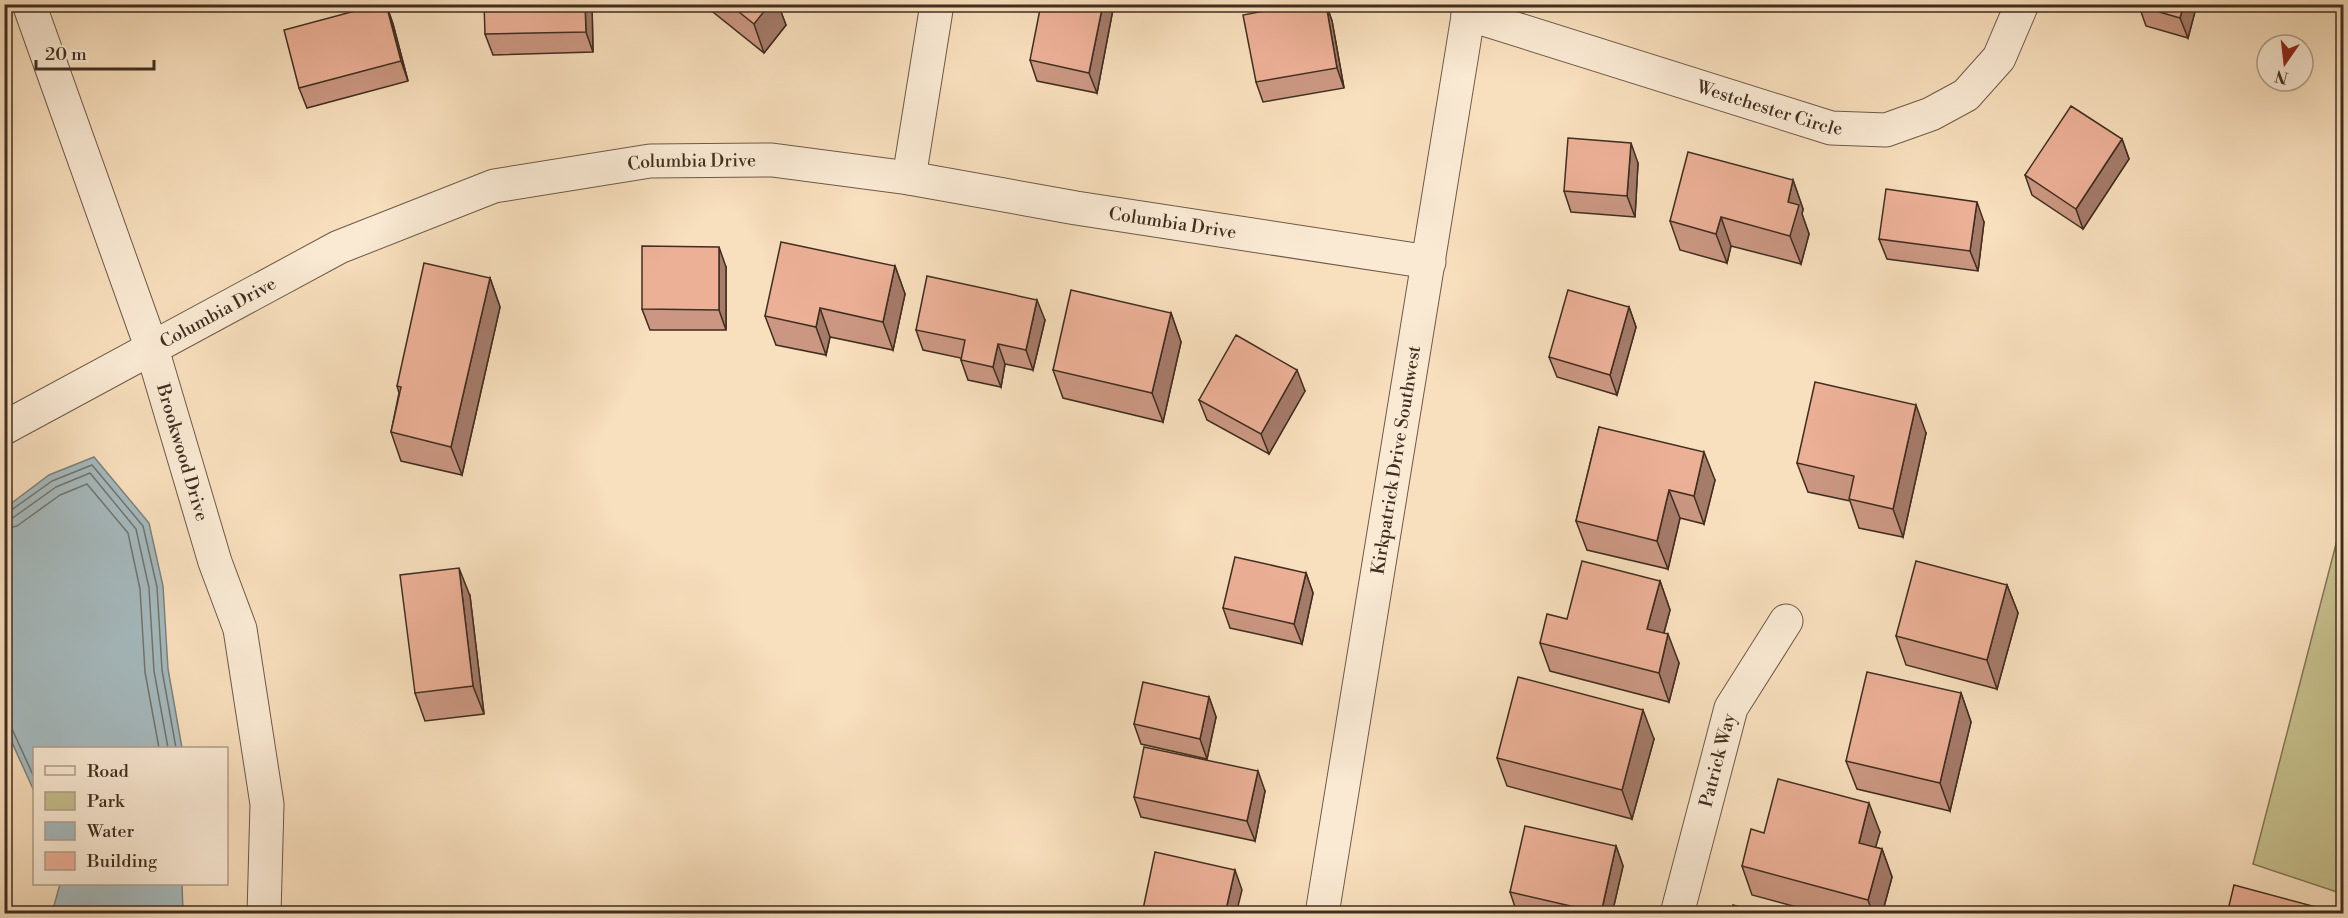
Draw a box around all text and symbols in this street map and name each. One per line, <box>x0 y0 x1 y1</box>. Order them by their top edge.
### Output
scale bar <box>36 33 154 71</box>
north arrow <box>2255 33 2315 93</box>
text: 20 m <box>45 43 87 66</box>
text: N <box>2273 65 2290 88</box>
street label: Westchester Circle <box>1693 75 1843 140</box>
street label: Columbia Drive <box>626 149 756 176</box>
street label: Columbia Drive <box>1107 202 1238 244</box>
street label: Columbia Drive <box>156 272 280 353</box>
street label: Kirkpatrick Drive Southwest <box>1366 343 1426 576</box>
street label: Brookwood Drive <box>151 380 214 524</box>
street label: Patrick Way <box>1694 711 1741 810</box>
legend <box>33 747 228 885</box>
text: Road <box>87 760 130 783</box>
text: Park <box>87 790 126 813</box>
text: Water <box>86 820 135 843</box>
text: Building <box>86 850 158 873</box>

